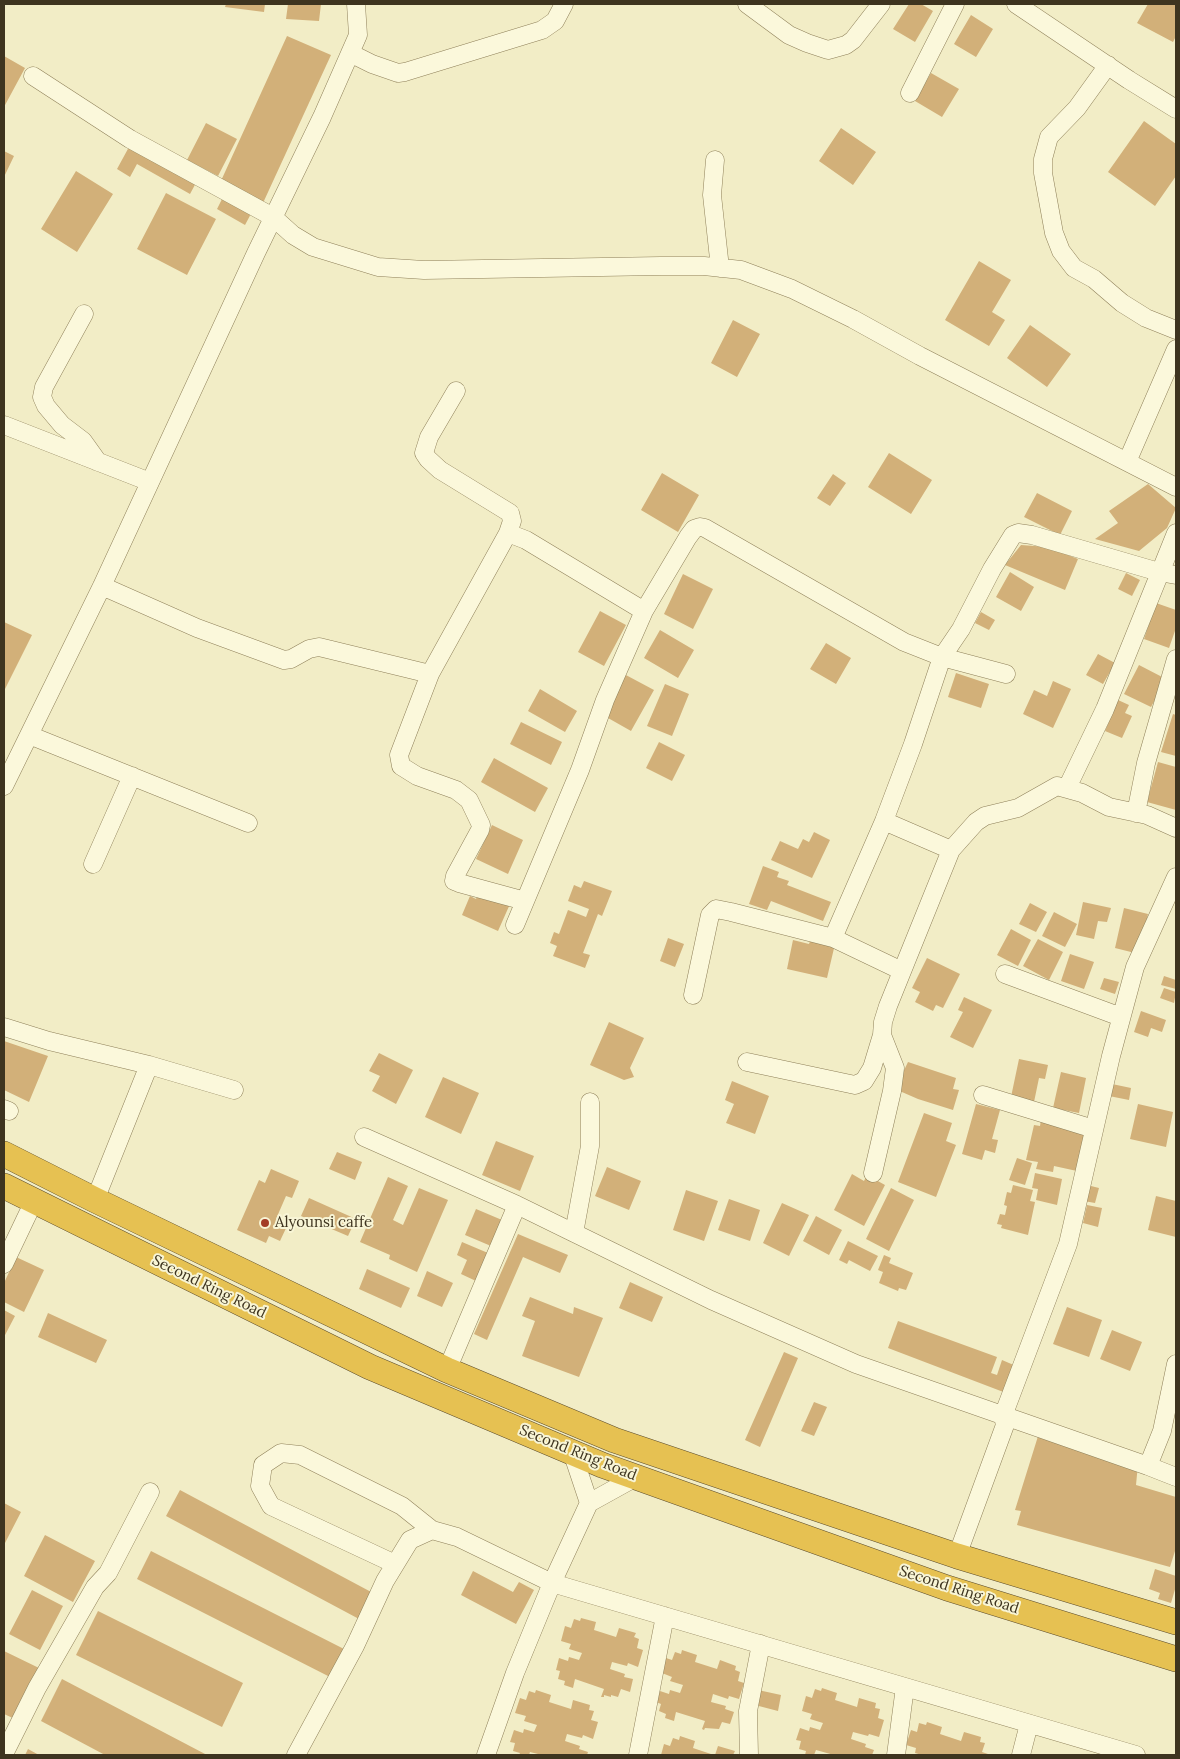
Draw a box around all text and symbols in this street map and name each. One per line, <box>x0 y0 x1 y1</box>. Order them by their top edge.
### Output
place label: Alyounsi caffe <box>275 1214 372 1232</box>
marker: Alyounsi caffe <box>259 1217 271 1229</box>
street label: Second Ring Road <box>149 1252 269 1322</box>
street label: Second Ring Road <box>517 1421 639 1485</box>
street label: Second Ring Road <box>897 1562 1021 1618</box>

